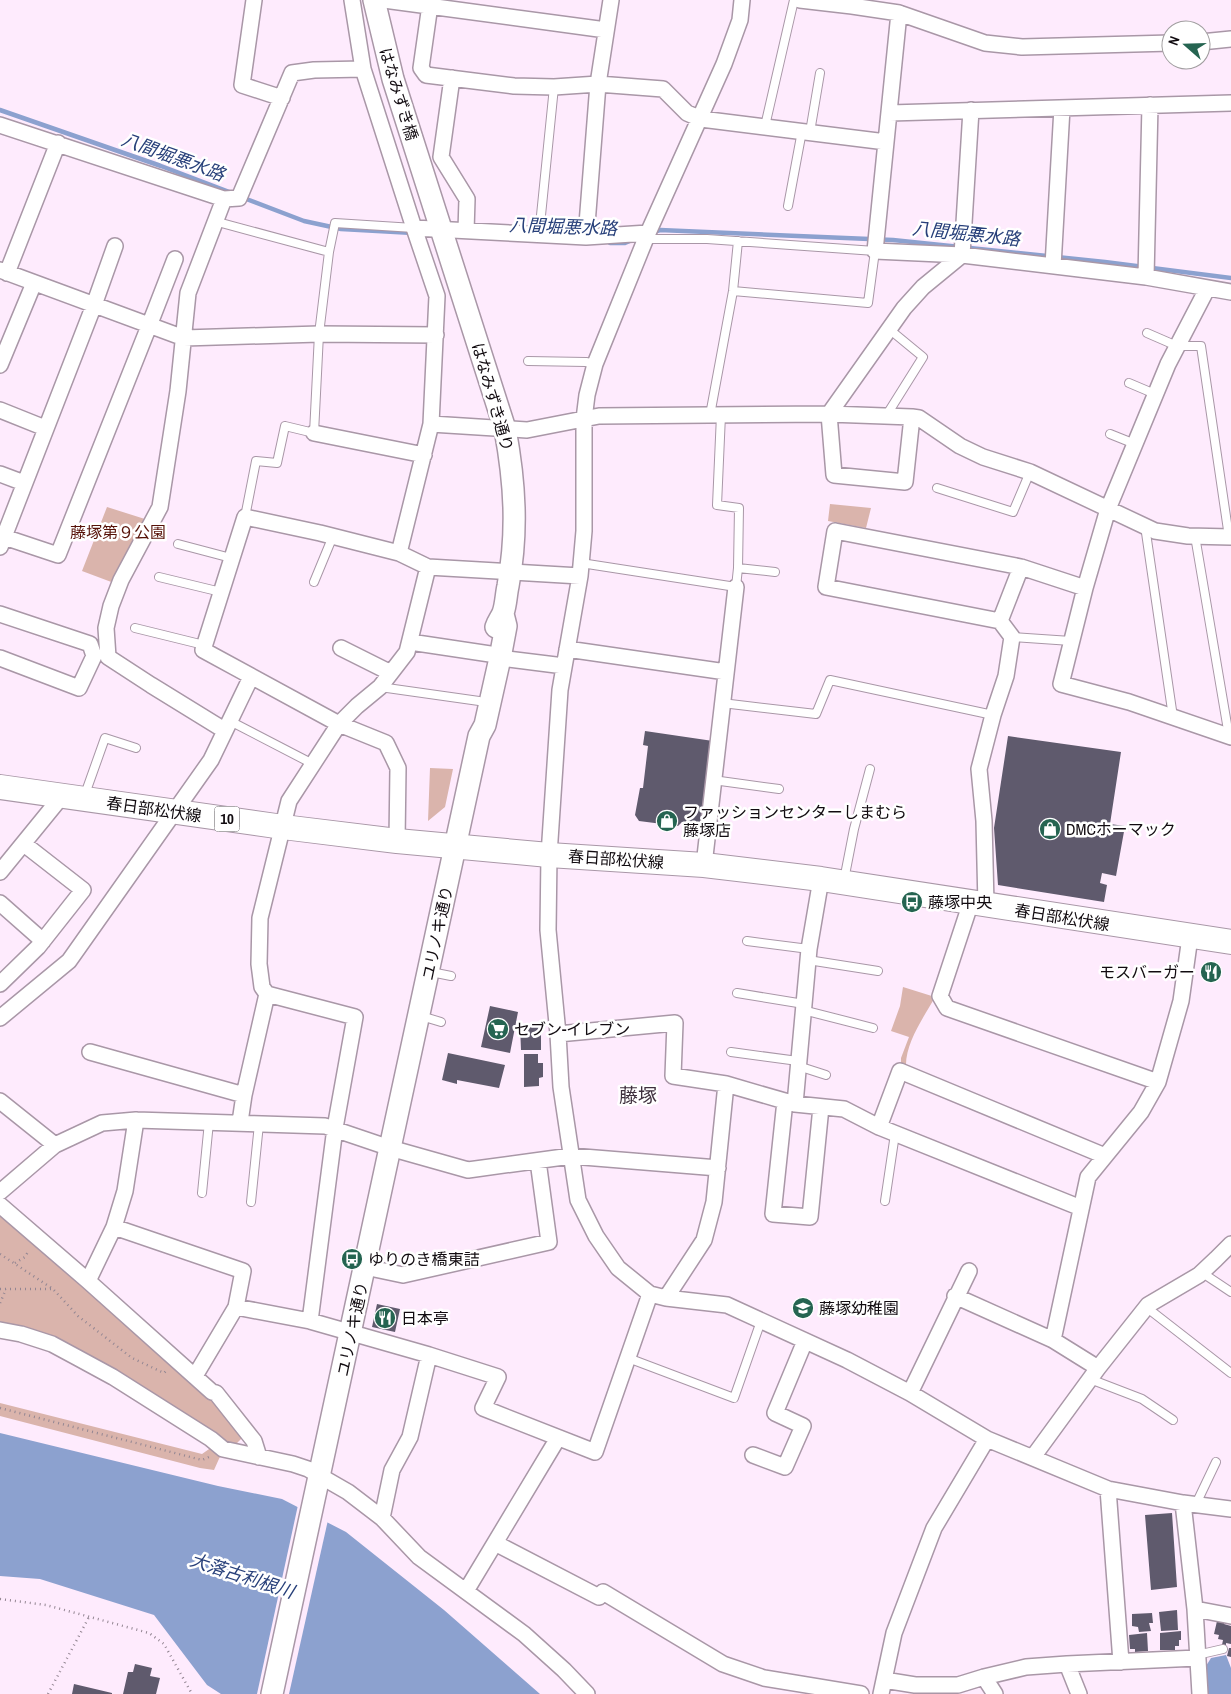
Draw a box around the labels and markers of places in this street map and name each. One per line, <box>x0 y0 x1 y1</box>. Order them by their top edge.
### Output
place label: ファッションセンターしまむら 藤塚店 <box>683 801 907 841</box>
shop icon: ファッションセンターしまむら 藤塚店 <box>655 809 679 833</box>
shop icon: DMCホーマック <box>1038 817 1062 841</box>
place label: DMCホーマック <box>1066 818 1176 840</box>
bus stop icon: 藤塚中央 <box>900 890 924 914</box>
place label: 藤塚中央 <box>928 891 992 913</box>
restaurant icon: モスバーガー <box>1199 960 1223 984</box>
place label: モスバーガー <box>1099 961 1195 983</box>
supermarket icon: セブン-イレブン <box>486 1017 510 1041</box>
place label: セブン-イレブン <box>514 1018 630 1040</box>
bus stop icon: ゆりのき橋東詰 <box>340 1247 364 1271</box>
place label: ゆりのき橋東詰 <box>368 1248 480 1270</box>
school or university icon: 藤塚幼稚園 <box>791 1296 815 1320</box>
place label: 藤塚幼稚園 <box>819 1297 899 1319</box>
restaurant icon: 日本亭 <box>373 1306 397 1330</box>
place label: 日本亭 <box>401 1307 449 1329</box>

